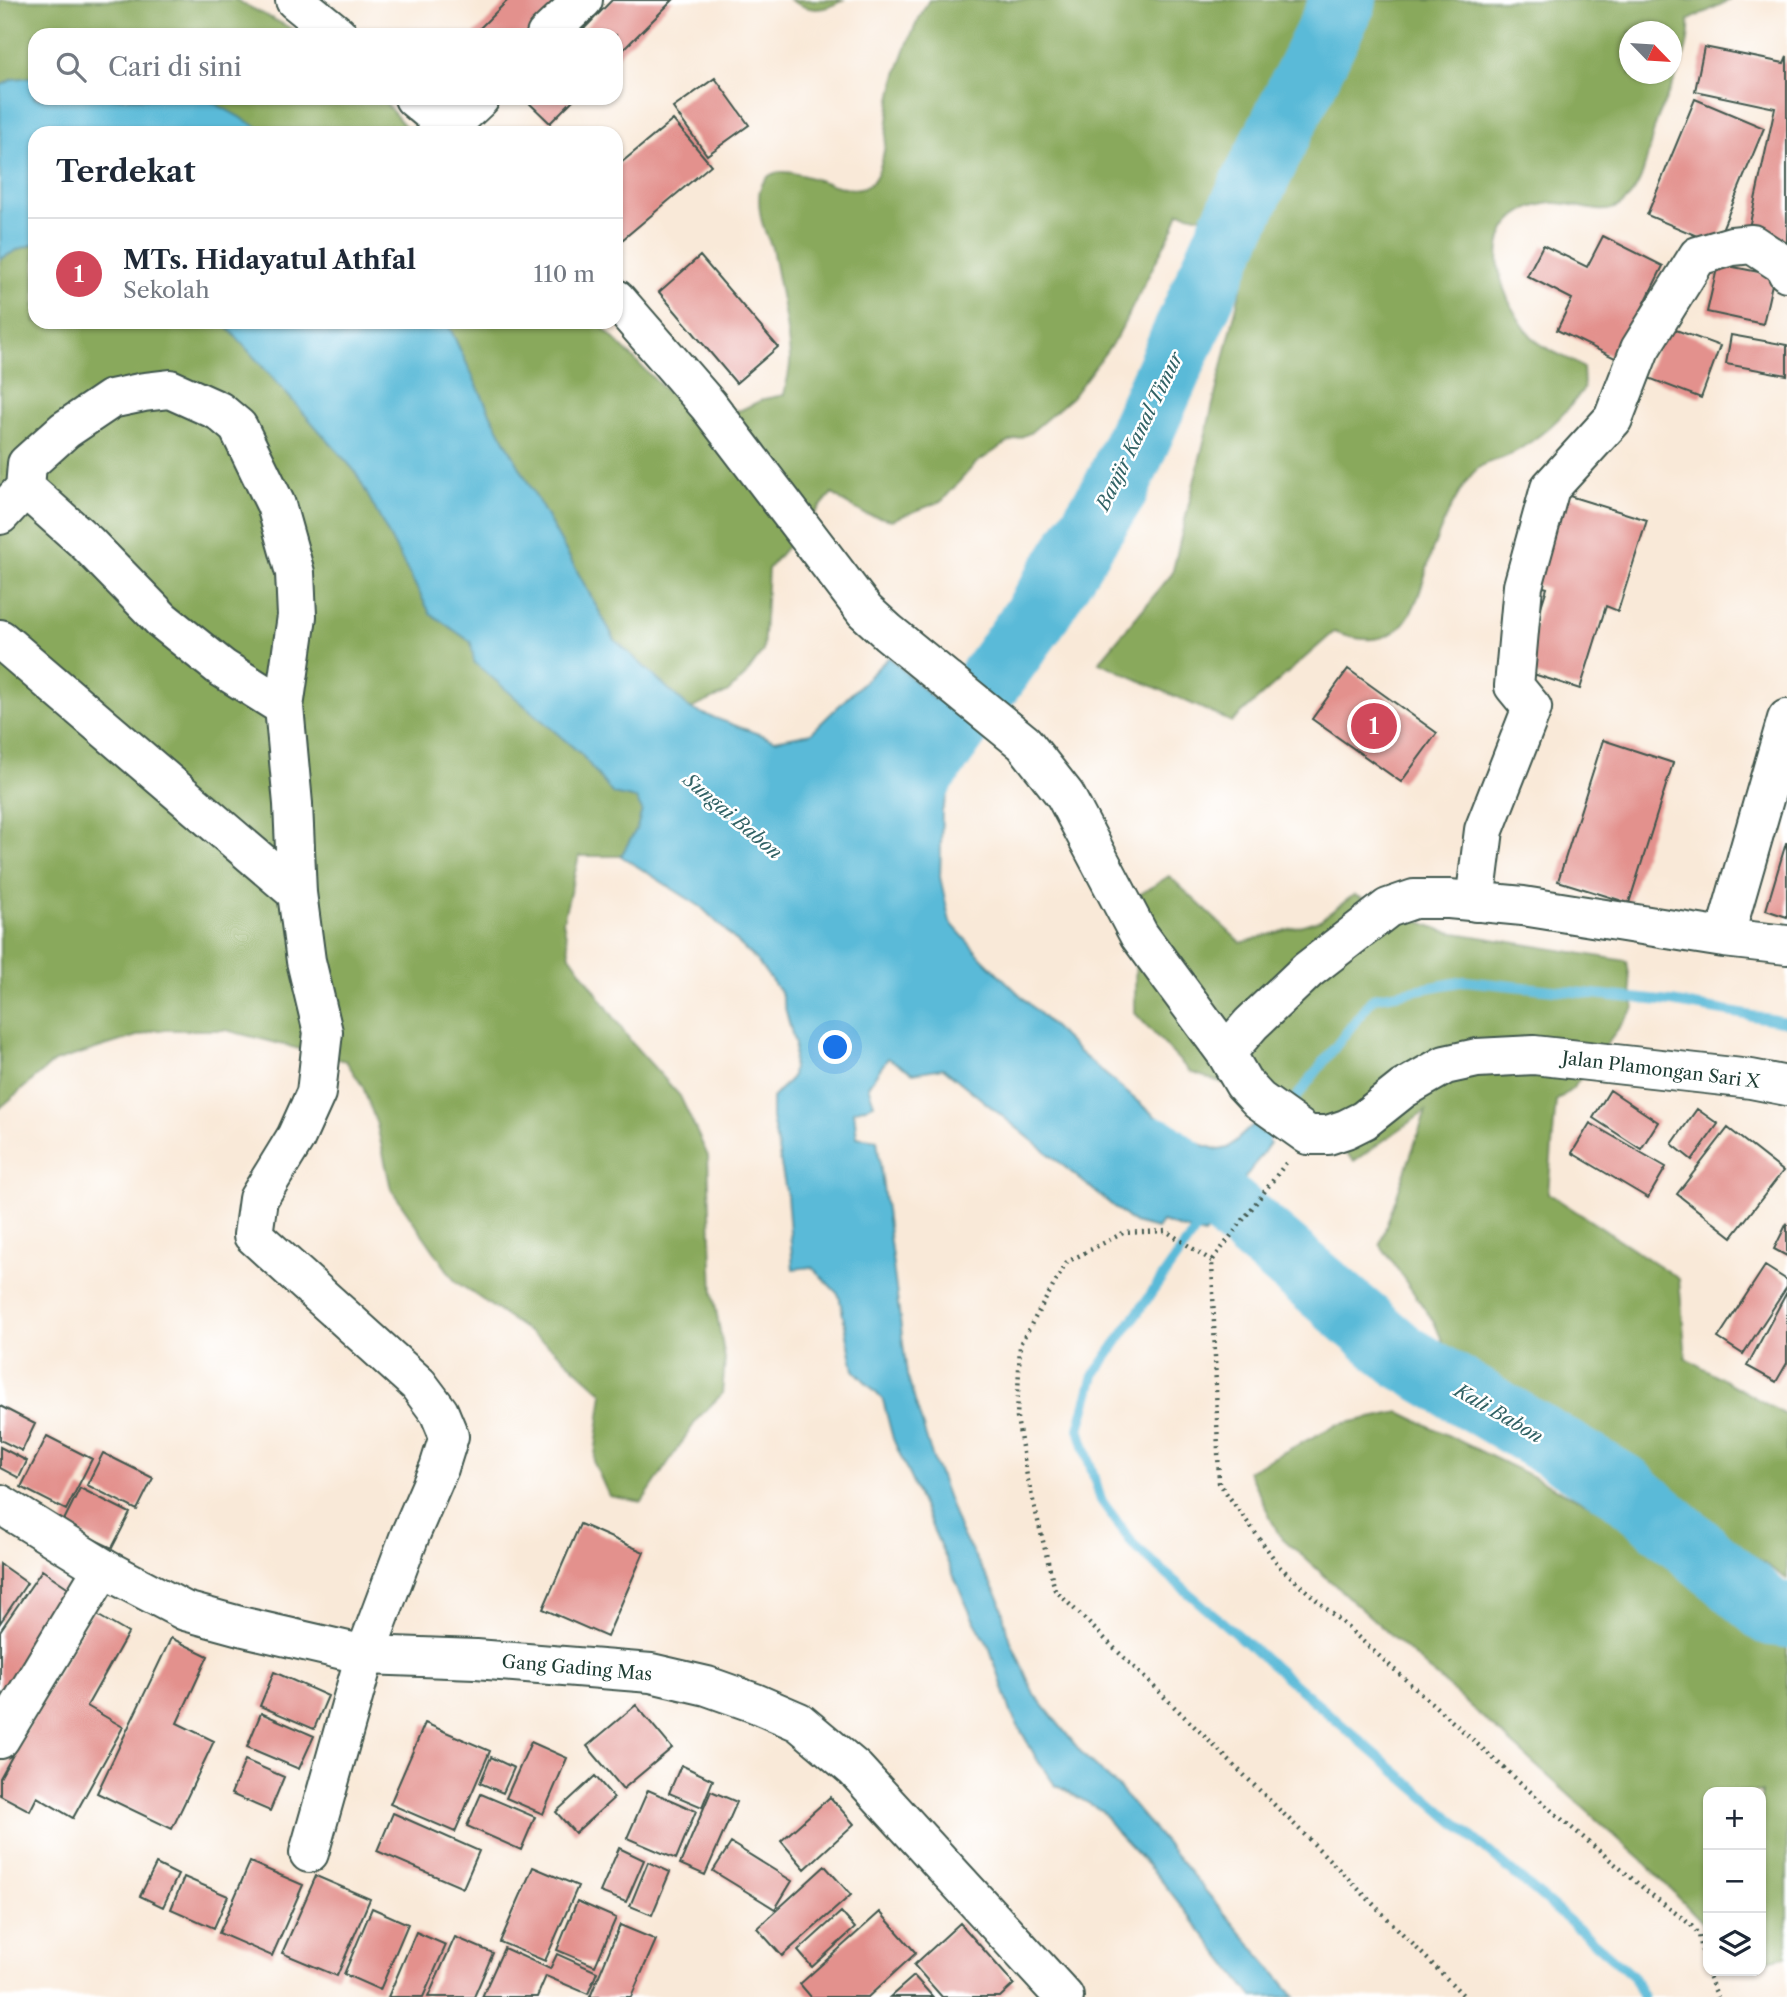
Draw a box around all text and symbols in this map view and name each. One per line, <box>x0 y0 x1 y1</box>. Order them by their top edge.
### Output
north arrow <box>1619 21 1682 84</box>
search box <box>28 28 623 105</box>
icon: search <box>52 48 90 86</box>
text: Cari di sini <box>108 51 242 83</box>
text: Terdekat <box>56 153 196 190</box>
text: MTs. Hidayatul Athfal <box>123 244 416 276</box>
text: 1 <box>74 260 84 288</box>
text: 110 m <box>534 260 595 288</box>
text: Sekolah <box>123 276 210 304</box>
water label: Banjir Kanal Timur <box>1090 347 1188 516</box>
pin: 1 <box>1351 700 1397 752</box>
water label: Sungai Babon <box>678 768 787 864</box>
your location <box>818 1030 852 1064</box>
street label: Jalan Plamongan Sari X <box>1558 1047 1762 1093</box>
water label: Kali Babon <box>1449 1378 1547 1448</box>
street label: Gang Gading Mas <box>501 1650 653 1686</box>
map controls <box>1703 1787 1766 1976</box>
button: + <box>1703 1787 1766 1850</box>
button: − <box>1703 1850 1766 1913</box>
button: layers <box>1703 1913 1766 1976</box>

